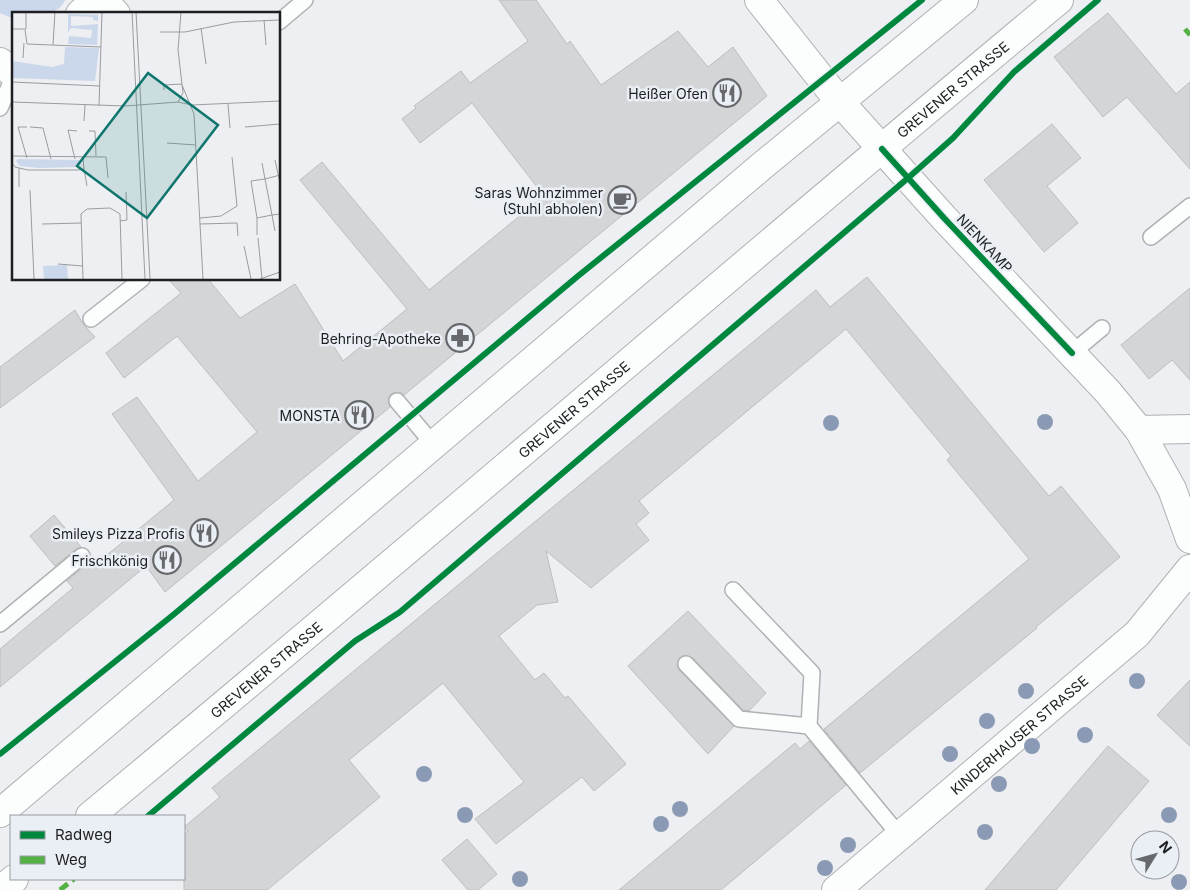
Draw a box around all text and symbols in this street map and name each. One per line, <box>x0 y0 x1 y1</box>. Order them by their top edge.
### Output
inset map <box>12 12 280 280</box>
street label: GREVENER STRASSE <box>893 37 1012 141</box>
restaurant icon: Heißer Ofen <box>712 78 742 108</box>
place label: Heißer Ofen <box>628 85 708 102</box>
place label: Saras Wohnzimmer (Stuhl abholen) <box>475 184 603 217</box>
cafe icon: Saras Wohnzimmer (Stuhl abholen) <box>607 185 637 215</box>
street label: NIENKAMP <box>954 210 1016 276</box>
pharmacy icon: Behring-Apotheke <box>445 323 475 353</box>
place label: Behring-Apotheke <box>321 330 441 347</box>
street label: GREVENER STRASSE <box>514 357 633 461</box>
restaurant icon: MONSTA <box>344 400 374 430</box>
place label: MONSTA <box>280 407 340 424</box>
restaurant icon: Smileys Pizza Profis <box>189 518 219 548</box>
place label: Smileys Pizza Profis <box>52 525 185 542</box>
restaurant icon: Frischkönig <box>152 545 182 575</box>
place label: Frischkönig <box>72 552 148 569</box>
street label: GREVENER STRASSE <box>206 617 325 721</box>
street label: KINDERHAUSER STRASSE <box>947 671 1091 798</box>
legend <box>10 815 185 880</box>
text: Radweg <box>55 825 112 844</box>
north arrow <box>1130 830 1180 880</box>
text: N <box>1156 837 1176 856</box>
text: Weg <box>55 850 87 869</box>

